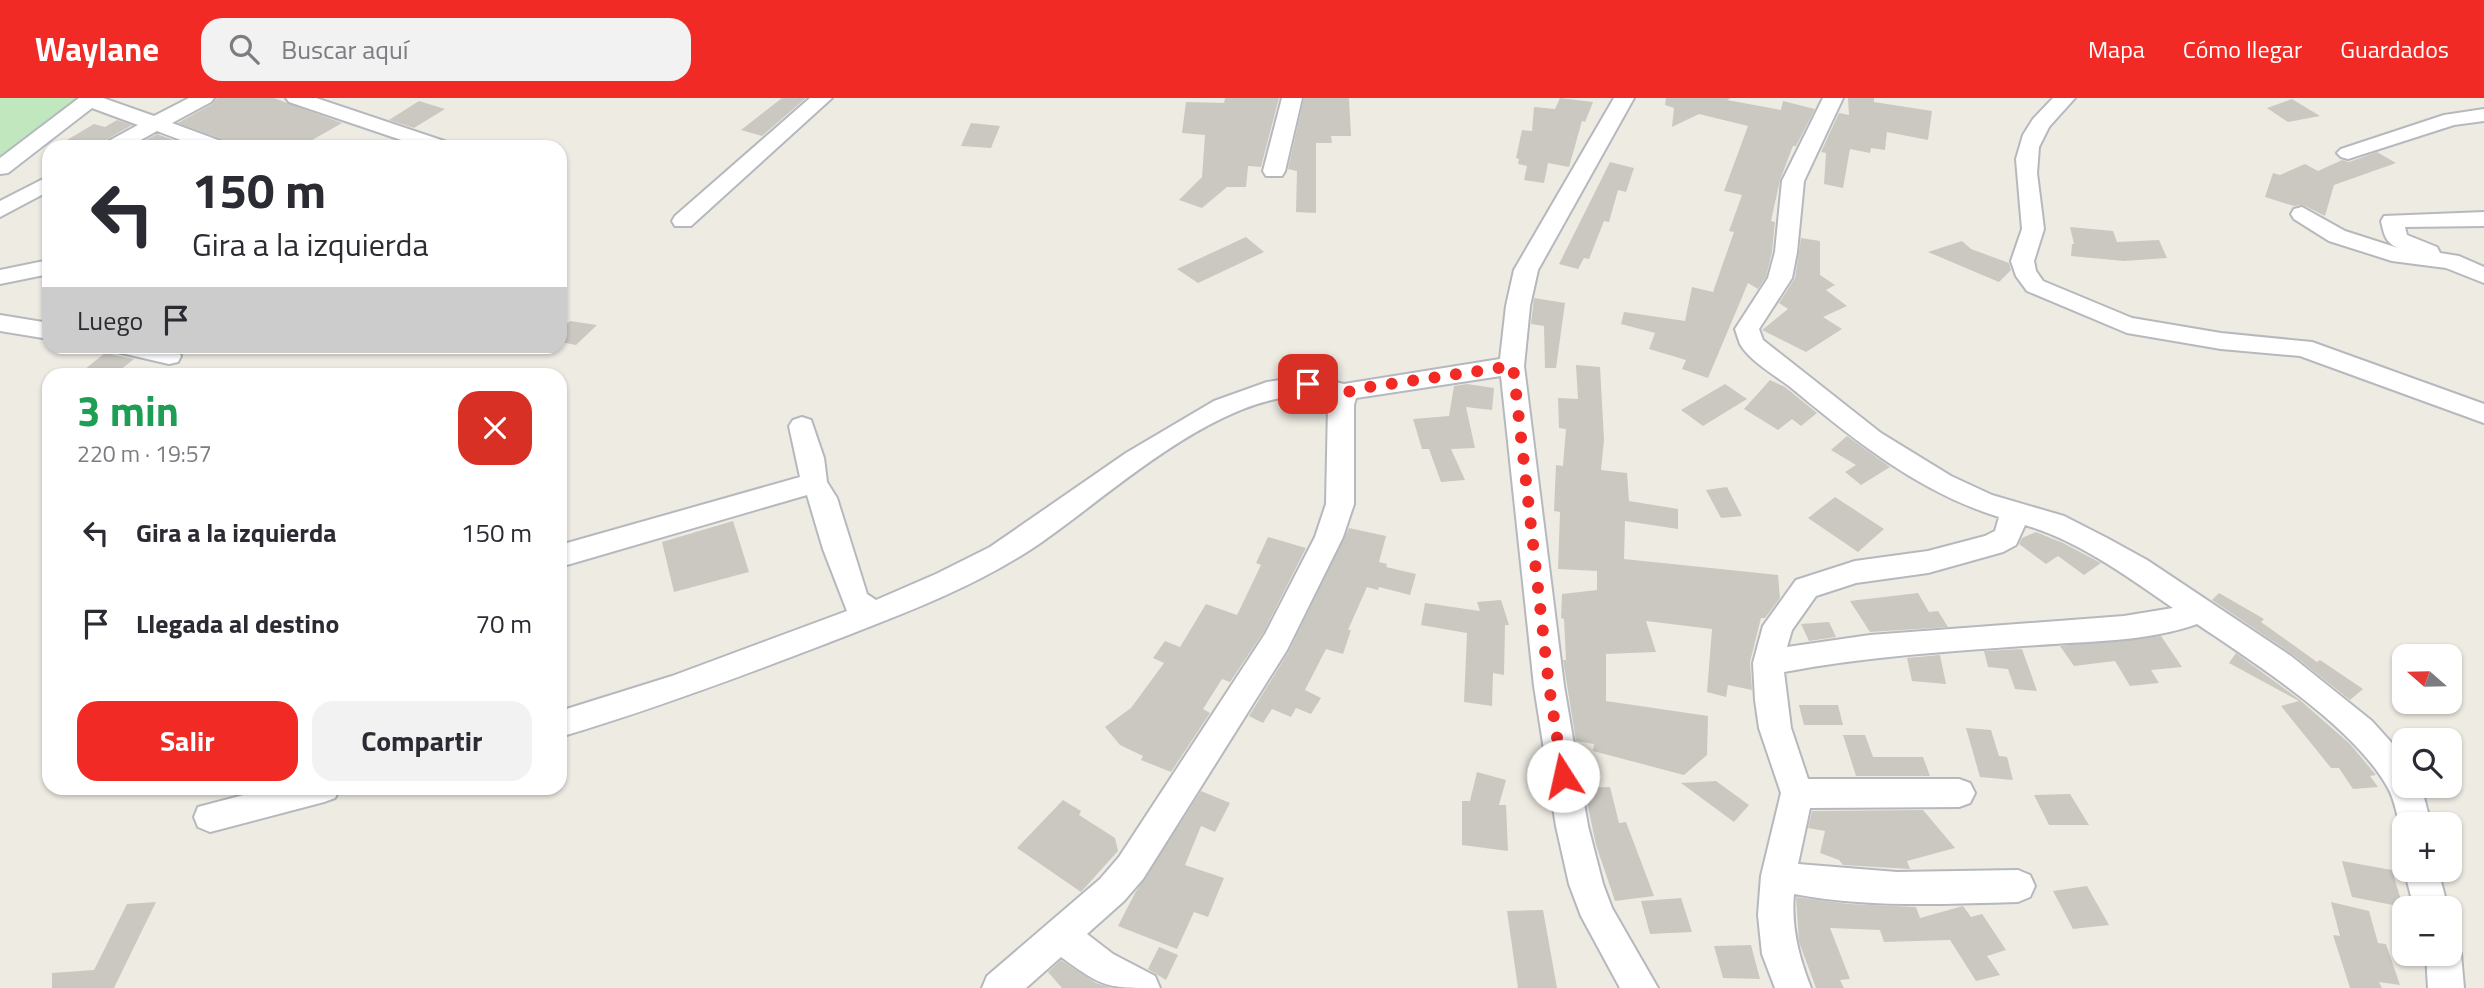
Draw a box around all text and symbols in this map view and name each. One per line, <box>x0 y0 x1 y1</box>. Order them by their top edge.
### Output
search box <box>201 18 691 81</box>
text: Waylane <box>35 24 159 74</box>
icon: search <box>225 30 263 68</box>
text: Buscar aquí <box>281 30 408 69</box>
text: Mapa <box>2088 31 2145 67</box>
text: Cómo llegar <box>2183 31 2302 67</box>
text: Guardados <box>2340 31 2449 67</box>
text: 150 m <box>192 152 326 227</box>
icon: left <box>77 168 168 259</box>
text: Gira a la izquierda <box>192 220 428 268</box>
text: Luego <box>77 301 143 340</box>
icon: arrive <box>157 301 195 339</box>
pin <box>1278 354 1338 414</box>
icon: arrive <box>1289 365 1327 403</box>
text: 3 min <box>77 378 179 442</box>
button: close <box>458 391 532 465</box>
text: 220 m · 19:57 <box>77 436 212 471</box>
text: Gira a la izquierda <box>136 513 337 552</box>
text: 150 m <box>461 513 532 552</box>
icon: left <box>77 514 115 552</box>
text: Llegada al destino <box>136 604 339 643</box>
text: 70 m <box>475 604 532 643</box>
icon: arrive <box>77 605 115 643</box>
north arrow <box>2392 644 2462 714</box>
map controls <box>2392 644 2462 966</box>
button: Salir <box>77 701 298 781</box>
button: Compartir <box>312 701 532 781</box>
button: search <box>2392 728 2462 798</box>
position arrow <box>1526 739 1600 813</box>
button: + <box>2392 812 2462 882</box>
button: − <box>2392 896 2462 966</box>

